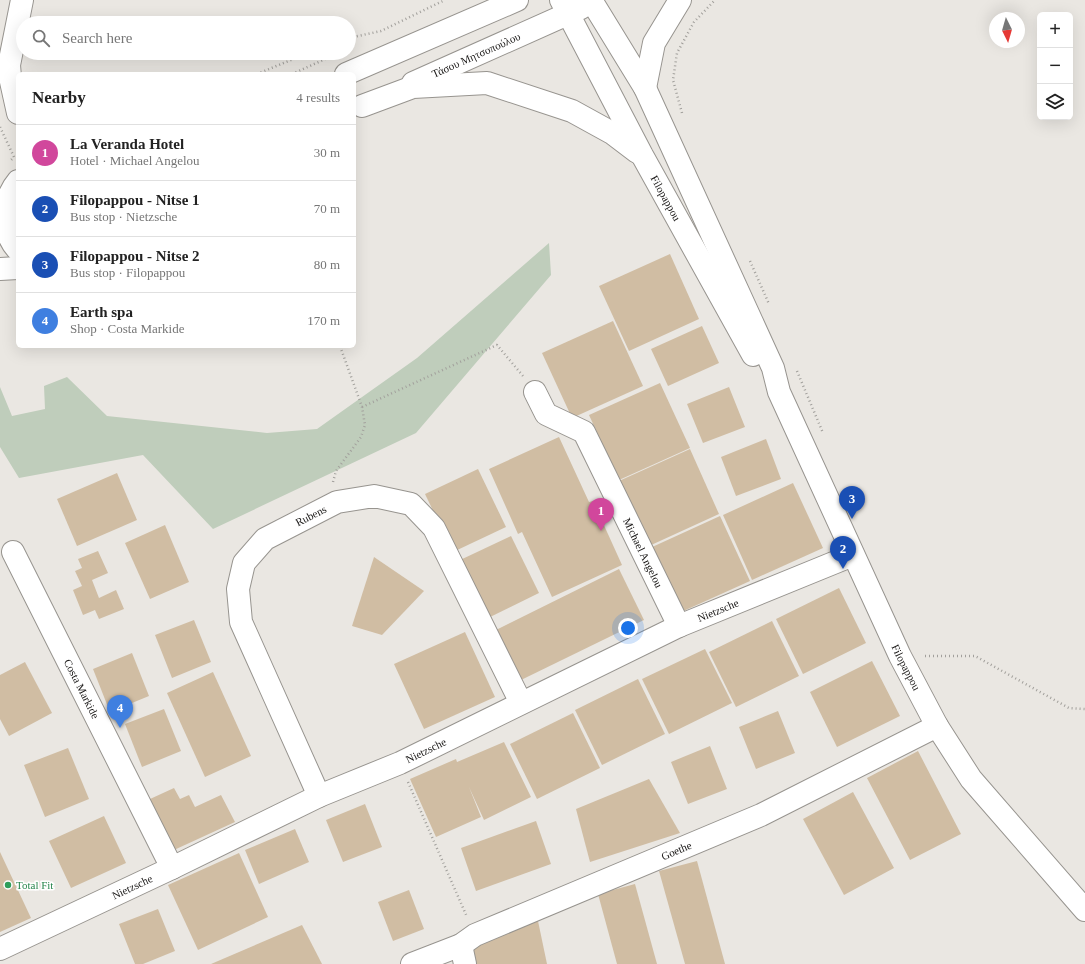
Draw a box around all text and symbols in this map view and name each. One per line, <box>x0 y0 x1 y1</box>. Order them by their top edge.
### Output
north arrow <box>989 12 1025 48</box>
map controls <box>1037 12 1073 120</box>
button: + <box>1037 12 1073 48</box>
search box <box>16 16 356 60</box>
icon: search <box>30 27 52 49</box>
text: Search here <box>62 30 132 46</box>
street label: Τάσου Μητσοπούλου <box>430 30 523 80</box>
button: − <box>1037 48 1073 84</box>
button: layers <box>1037 84 1073 120</box>
text: Nearby <box>32 88 86 107</box>
text: 4 results <box>296 90 340 105</box>
text: La Veranda Hotel <box>70 136 184 152</box>
text: 1 <box>42 145 48 160</box>
text: 30 m <box>314 145 340 160</box>
text: Hotel · Michael Angelou <box>70 153 200 168</box>
street label: Filopappou <box>648 173 683 223</box>
text: Filopappou - Nitse 1 <box>70 192 200 208</box>
text: 2 <box>42 201 48 216</box>
text: 70 m <box>314 201 340 216</box>
text: Bus stop · Nietzsche <box>70 209 177 224</box>
text: Filopappou - Nitse 2 <box>70 248 200 264</box>
text: 3 <box>42 257 48 272</box>
text: 80 m <box>314 257 340 272</box>
text: Bus stop · Filopappou <box>70 265 185 280</box>
text: Earth spa <box>70 304 133 320</box>
text: 4 <box>42 313 48 328</box>
text: 170 m <box>307 313 340 328</box>
text: Shop · Costa Markide <box>70 321 184 336</box>
pin: 3 <box>839 486 865 519</box>
pin: 1 <box>588 498 614 531</box>
street label: Rubens <box>293 503 328 528</box>
street label: Michael Angelou <box>621 516 665 590</box>
pin: 2 <box>830 536 856 569</box>
street label: Nietzsche <box>695 596 740 624</box>
your location <box>618 618 638 638</box>
street label: Filopappou <box>889 642 923 693</box>
street label: Costa Markide <box>62 657 102 721</box>
pin: 4 <box>107 695 133 728</box>
street label: Nietzsche <box>404 735 448 765</box>
street label: Goethe <box>659 839 693 862</box>
street label: Nietzsche <box>110 872 154 901</box>
place label: Total Fit <box>16 879 53 891</box>
marker: Total Fit <box>3 880 13 890</box>

